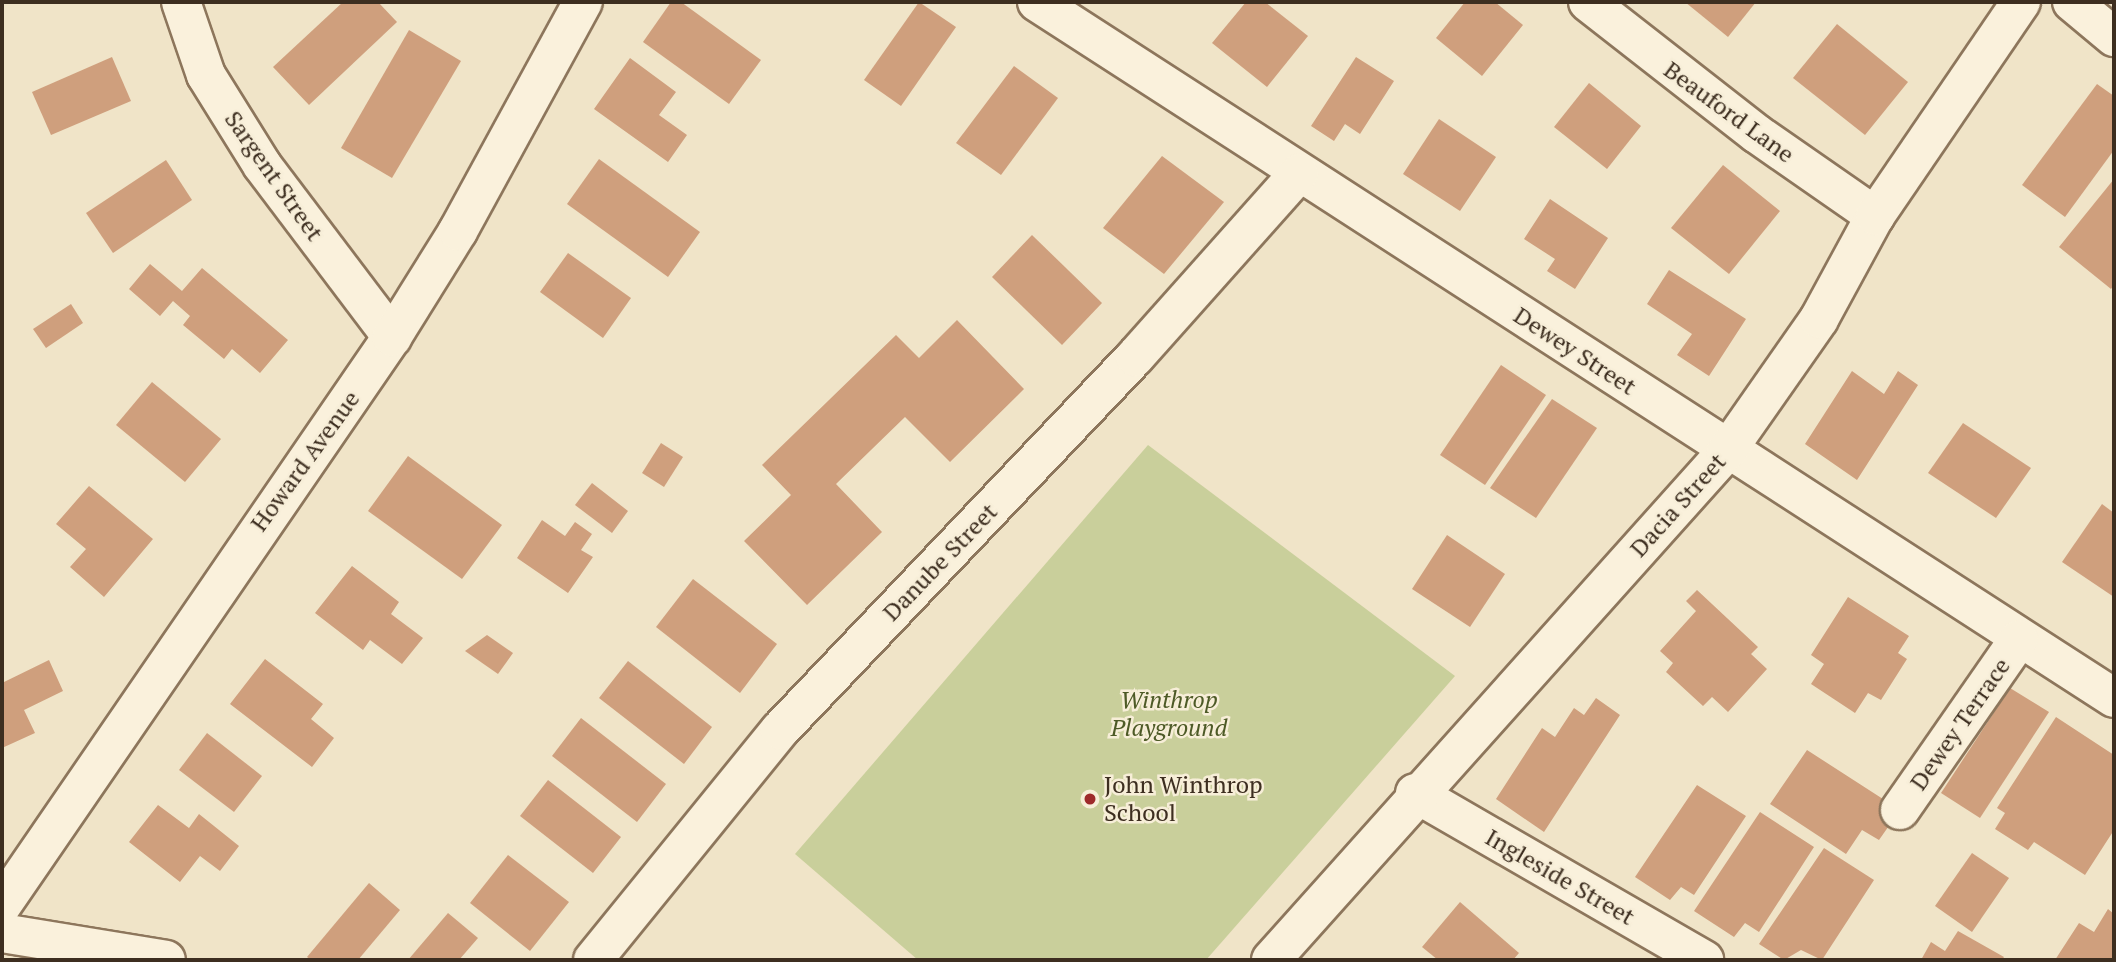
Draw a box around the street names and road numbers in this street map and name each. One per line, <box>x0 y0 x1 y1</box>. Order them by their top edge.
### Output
street label: Beauford Lane <box>1658 55 1800 169</box>
street label: Sargent Street <box>219 106 329 246</box>
street label: Dewey Street <box>1509 301 1641 401</box>
street label: Howard Avenue <box>244 385 366 537</box>
street label: Dacia Street <box>1624 447 1732 563</box>
street label: Danube Street <box>877 497 1003 627</box>
street label: Dewey Terrace <box>1904 652 2016 796</box>
street label: Ingleside Street <box>1480 823 1640 931</box>

